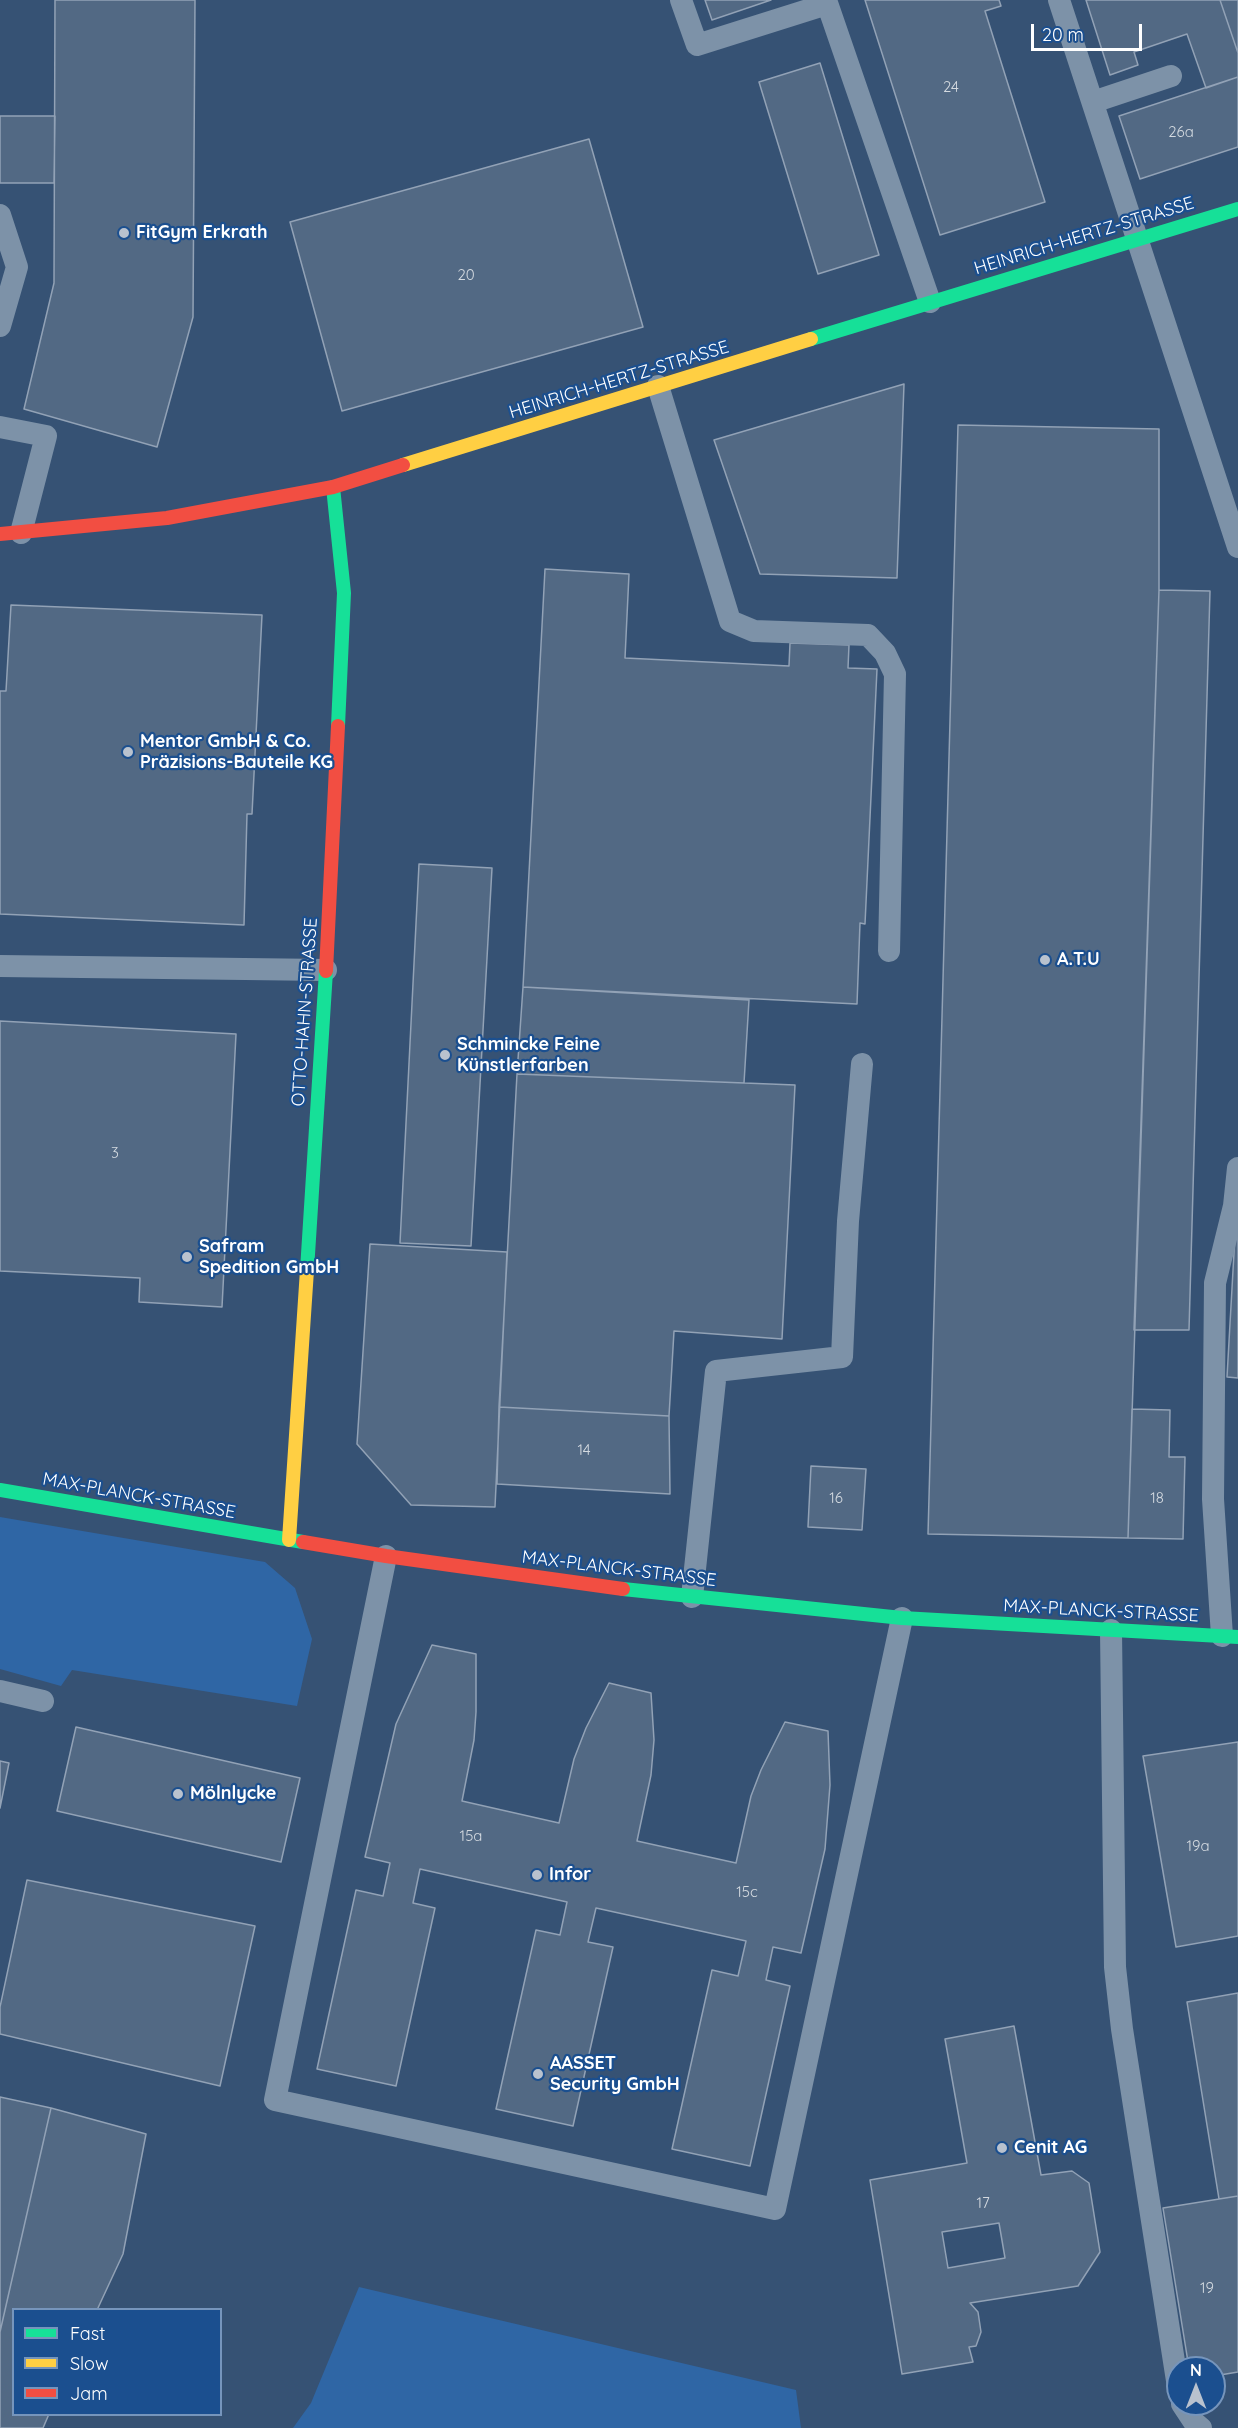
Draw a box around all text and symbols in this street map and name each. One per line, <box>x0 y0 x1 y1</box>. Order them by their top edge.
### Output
scale bar <box>1034 12 1145 50</box>
text: 20 m <box>1042 23 1084 46</box>
house number: 24 <box>943 78 959 96</box>
house number: 26a <box>1168 123 1194 141</box>
street label: HEINRICH-HERTZ-STRASSE <box>971 192 1197 280</box>
place label: FitGym Erkrath <box>136 222 268 244</box>
marker: FitGym Erkrath <box>117 226 131 240</box>
house number: 20 <box>457 266 475 284</box>
street label: HEINRICH-HERTZ-STRASSE <box>506 336 732 424</box>
place label: Mentor GmbH & Co. Präzisions-Bauteile KG <box>140 731 333 774</box>
marker: Mentor GmbH & Co. Präzisions-Bauteile KG <box>121 745 135 759</box>
street label: OTTO-HAHN-STRASSE <box>288 917 322 1107</box>
place label: A.T.U <box>1057 949 1100 971</box>
marker: A.T.U <box>1038 953 1052 967</box>
place label: Schmincke Feine Künstlerfarben <box>457 1034 600 1076</box>
marker: Schmincke Feine Künstlerfarben <box>438 1048 452 1062</box>
house number: 3 <box>111 1144 119 1162</box>
place label: Safram Spedition GmbH <box>199 1236 339 1278</box>
marker: Safram Spedition GmbH <box>180 1250 194 1264</box>
house number: 14 <box>577 1441 591 1459</box>
street label: MAX-PLANCK-STRASSE <box>41 1468 237 1524</box>
house number: 16 <box>829 1489 843 1507</box>
house number: 18 <box>1150 1489 1164 1507</box>
street label: MAX-PLANCK-STRASSE <box>521 1546 717 1592</box>
street label: MAX-PLANCK-STRASSE <box>1003 1595 1199 1627</box>
place label: Mölnlycke <box>190 1783 276 1805</box>
marker: Mölnlycke <box>171 1787 185 1801</box>
house number: 15a <box>460 1827 482 1845</box>
house number: 19a <box>1186 1837 1210 1855</box>
place label: Infor <box>549 1864 591 1886</box>
marker: Infor <box>530 1868 544 1882</box>
house number: 15c <box>736 1883 758 1901</box>
place label: AASSET Security GmbH <box>550 2053 680 2096</box>
marker: AASSET Security GmbH <box>531 2067 545 2081</box>
place label: Cenit AG <box>1014 2137 1087 2159</box>
marker: Cenit AG <box>995 2141 1009 2155</box>
house number: 17 <box>976 2194 990 2212</box>
house number: 19 <box>1200 2279 1214 2297</box>
legend <box>12 2308 222 2416</box>
text: Fast <box>70 2322 105 2345</box>
text: Slow <box>70 2352 108 2375</box>
north arrow <box>1166 2356 1226 2416</box>
text: N <box>1190 2360 1202 2380</box>
text: Jam <box>70 2382 108 2405</box>

